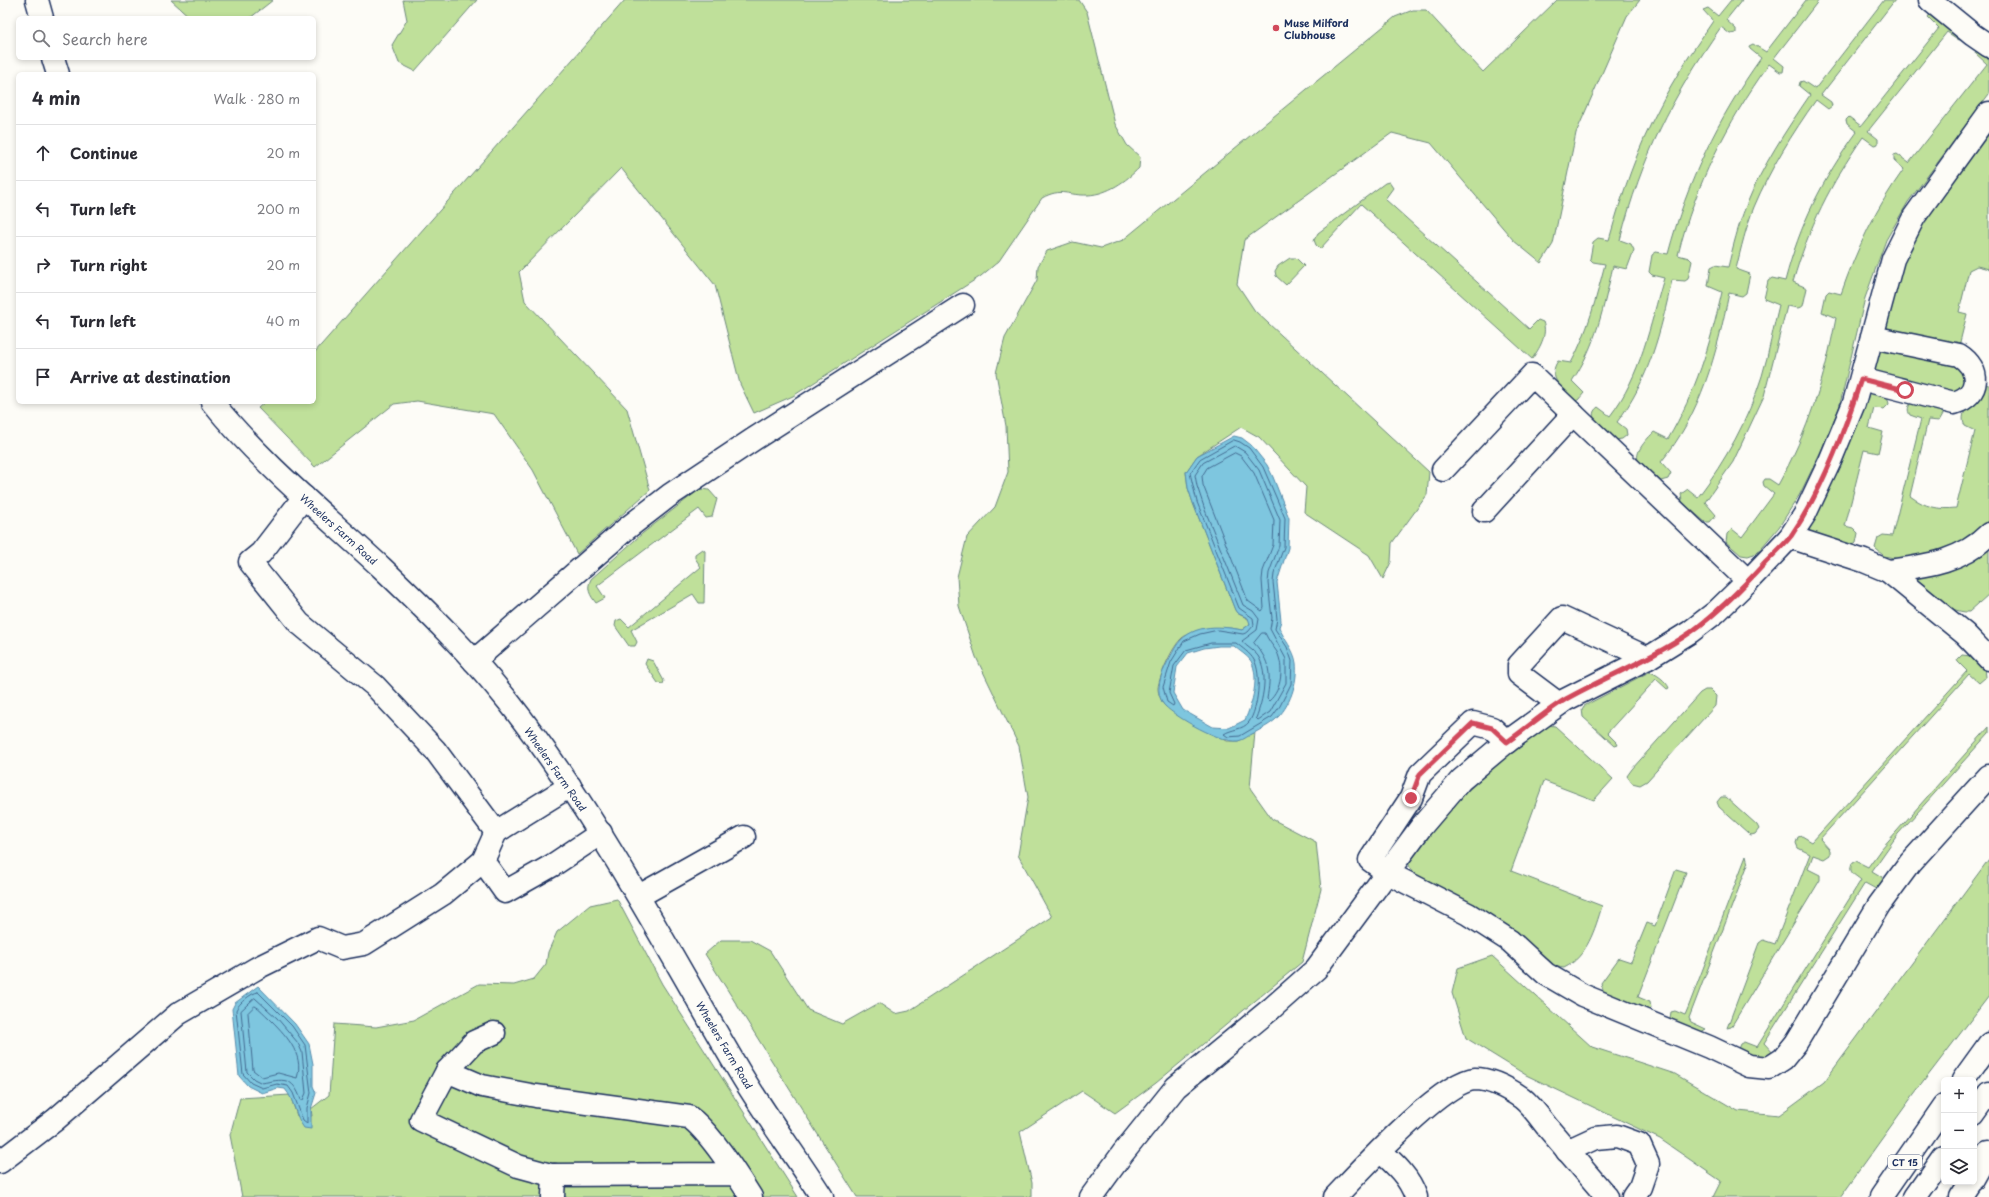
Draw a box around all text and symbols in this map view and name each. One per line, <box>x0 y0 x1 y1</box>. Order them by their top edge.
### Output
place label: Muse Milford Clubhouse <box>1284 15 1349 42</box>
search box <box>16 16 316 60</box>
marker: Muse Milford Clubhouse <box>1271 23 1281 33</box>
icon: search <box>30 27 52 49</box>
text: Search here <box>62 27 148 50</box>
text: 4 min <box>32 85 80 111</box>
text: Walk · 280 m <box>213 89 300 108</box>
text: Continue <box>70 141 138 164</box>
icon: ahead <box>32 142 54 164</box>
text: 20 m <box>266 143 300 162</box>
text: Turn left <box>70 197 136 220</box>
icon: left <box>32 198 54 220</box>
text: 200 m <box>257 199 300 218</box>
text: Turn right <box>70 253 147 276</box>
icon: right <box>32 254 54 276</box>
text: 20 m <box>266 255 300 274</box>
text: Turn left <box>70 309 136 332</box>
icon: left <box>32 310 54 332</box>
text: 40 m <box>266 311 300 330</box>
text: Arrive at destination <box>70 365 231 388</box>
icon: arrive <box>32 366 54 388</box>
route start <box>1896 381 1914 399</box>
street label: Wheelers Farm Road <box>297 490 381 568</box>
street label: Wheelers Farm Road <box>521 724 591 814</box>
route end <box>1402 789 1420 807</box>
street label: Wheelers Farm Road <box>693 998 757 1092</box>
map controls <box>1941 1077 1977 1185</box>
button: + <box>1941 1077 1977 1113</box>
button: − <box>1941 1113 1977 1149</box>
button: layers <box>1941 1149 1977 1185</box>
road number: CT 15 <box>1888 1155 1922 1169</box>

